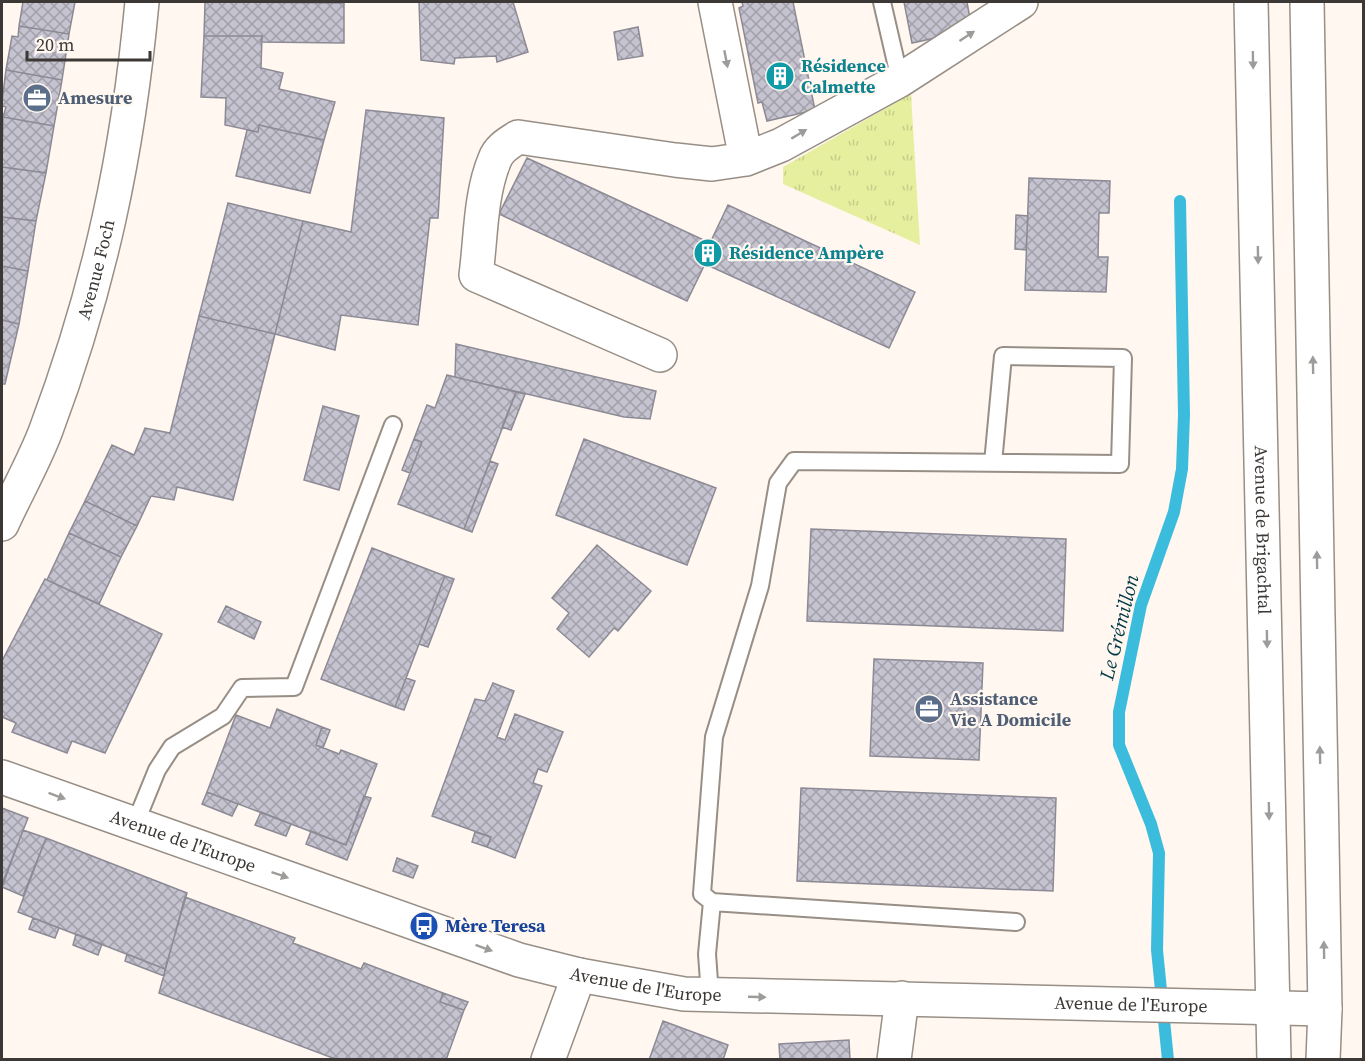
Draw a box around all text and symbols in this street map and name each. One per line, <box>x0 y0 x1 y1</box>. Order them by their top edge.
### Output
scale bar <box>27 24 150 62</box>
one-way arrow <box>959 31 975 42</box>
text: 20 m <box>36 32 74 57</box>
one-way arrow <box>722 50 731 69</box>
one-way arrow <box>1248 50 1258 69</box>
place label: Résidence Calmette <box>801 53 886 99</box>
building icon: Résidence Calmette <box>764 60 796 92</box>
office icon: Amesure <box>21 82 53 114</box>
place label: Amesure <box>58 85 132 110</box>
one-way arrow <box>791 129 807 140</box>
street label: Avenue Foch <box>71 217 120 322</box>
building icon: Résidence Ampère <box>692 237 724 269</box>
place label: Résidence Ampère <box>729 240 884 265</box>
one-way arrow <box>1253 245 1262 264</box>
one-way arrow <box>1309 356 1318 375</box>
street label: Avenue de Brigachtal <box>1249 445 1277 615</box>
one-way arrow <box>1312 551 1322 570</box>
water label: Le Grémillon <box>1092 571 1146 684</box>
one-way arrow <box>1262 629 1271 648</box>
place label: Assistance Vie A Domicile <box>950 686 1071 732</box>
office icon: Assistance Vie A Domicile <box>913 693 945 725</box>
one-way arrow <box>1315 746 1325 765</box>
one-way arrow <box>48 792 66 802</box>
one-way arrow <box>1265 802 1274 821</box>
street label: Avenue de l'Europe <box>107 803 260 878</box>
one-way arrow <box>271 871 289 881</box>
bus stop icon: Mère Teresa <box>408 910 440 942</box>
place label: Mère Teresa <box>445 913 546 938</box>
one-way arrow <box>1319 941 1329 960</box>
one-way arrow <box>475 943 493 953</box>
street label: Avenue de l'Europe <box>567 960 722 1007</box>
street label: Avenue de l'Europe <box>1054 990 1208 1018</box>
one-way arrow <box>747 992 766 1002</box>

